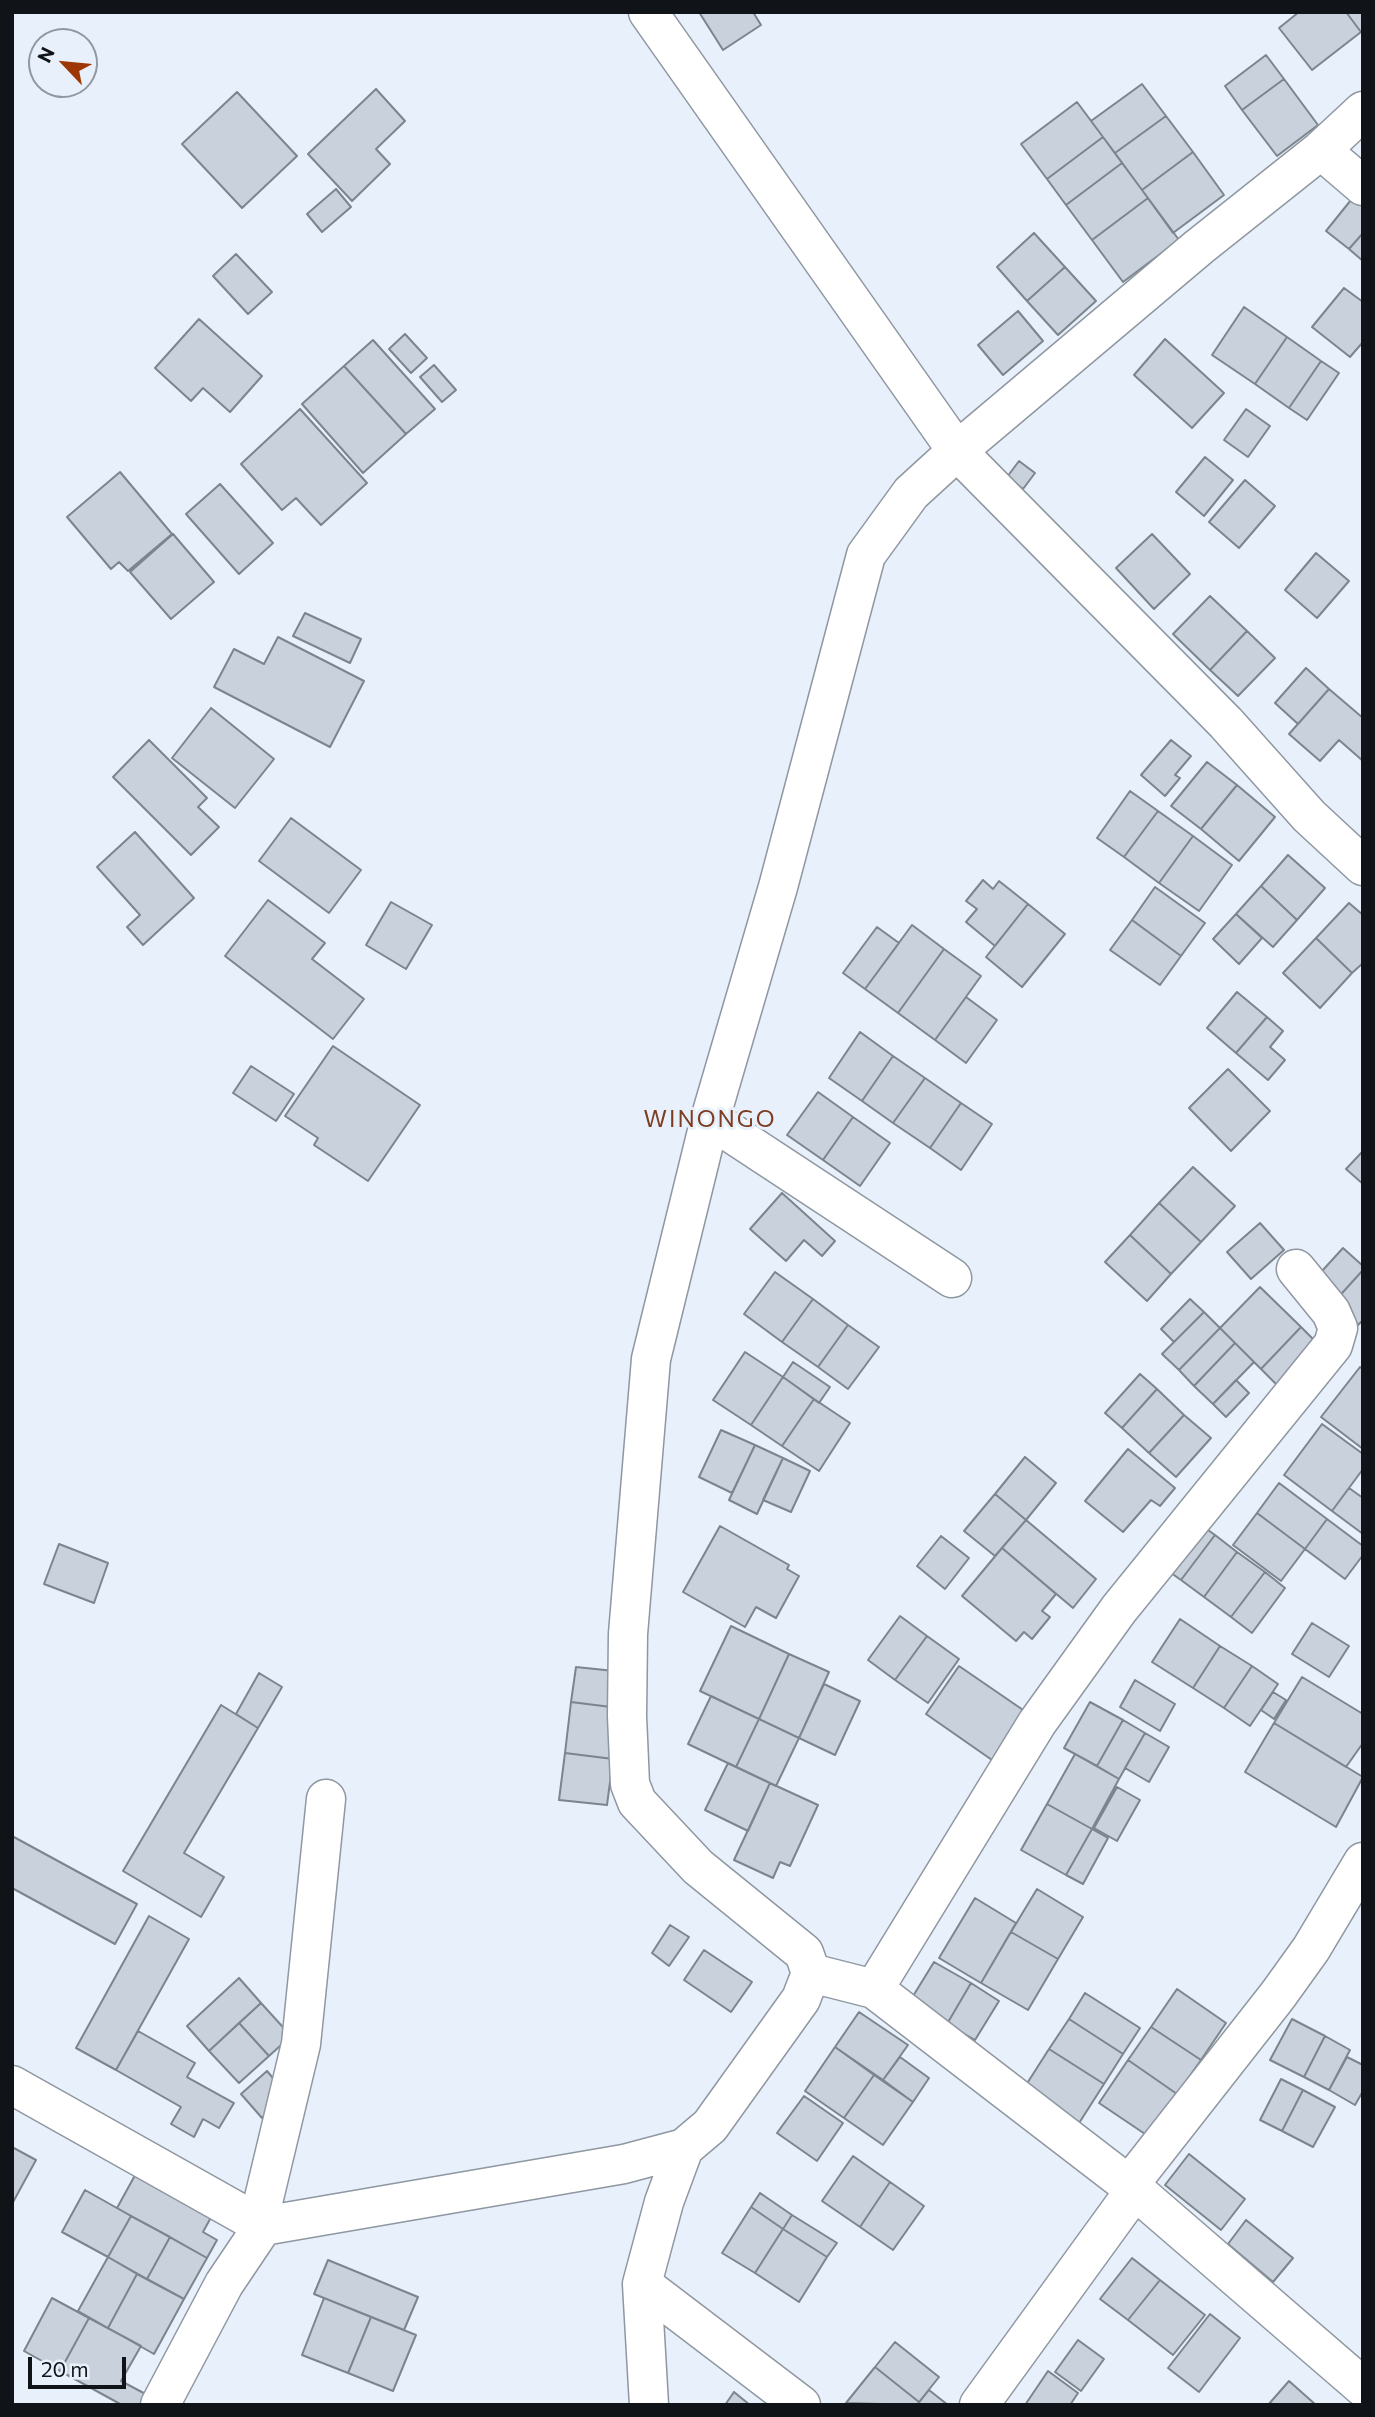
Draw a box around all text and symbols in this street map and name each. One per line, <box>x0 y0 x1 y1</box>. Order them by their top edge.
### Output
north arrow <box>28 28 98 98</box>
text: N <box>32 43 59 66</box>
district label: WINONGO <box>644 1105 776 1133</box>
scale bar <box>32 2344 130 2388</box>
text: 20 m <box>41 2356 89 2381</box>

